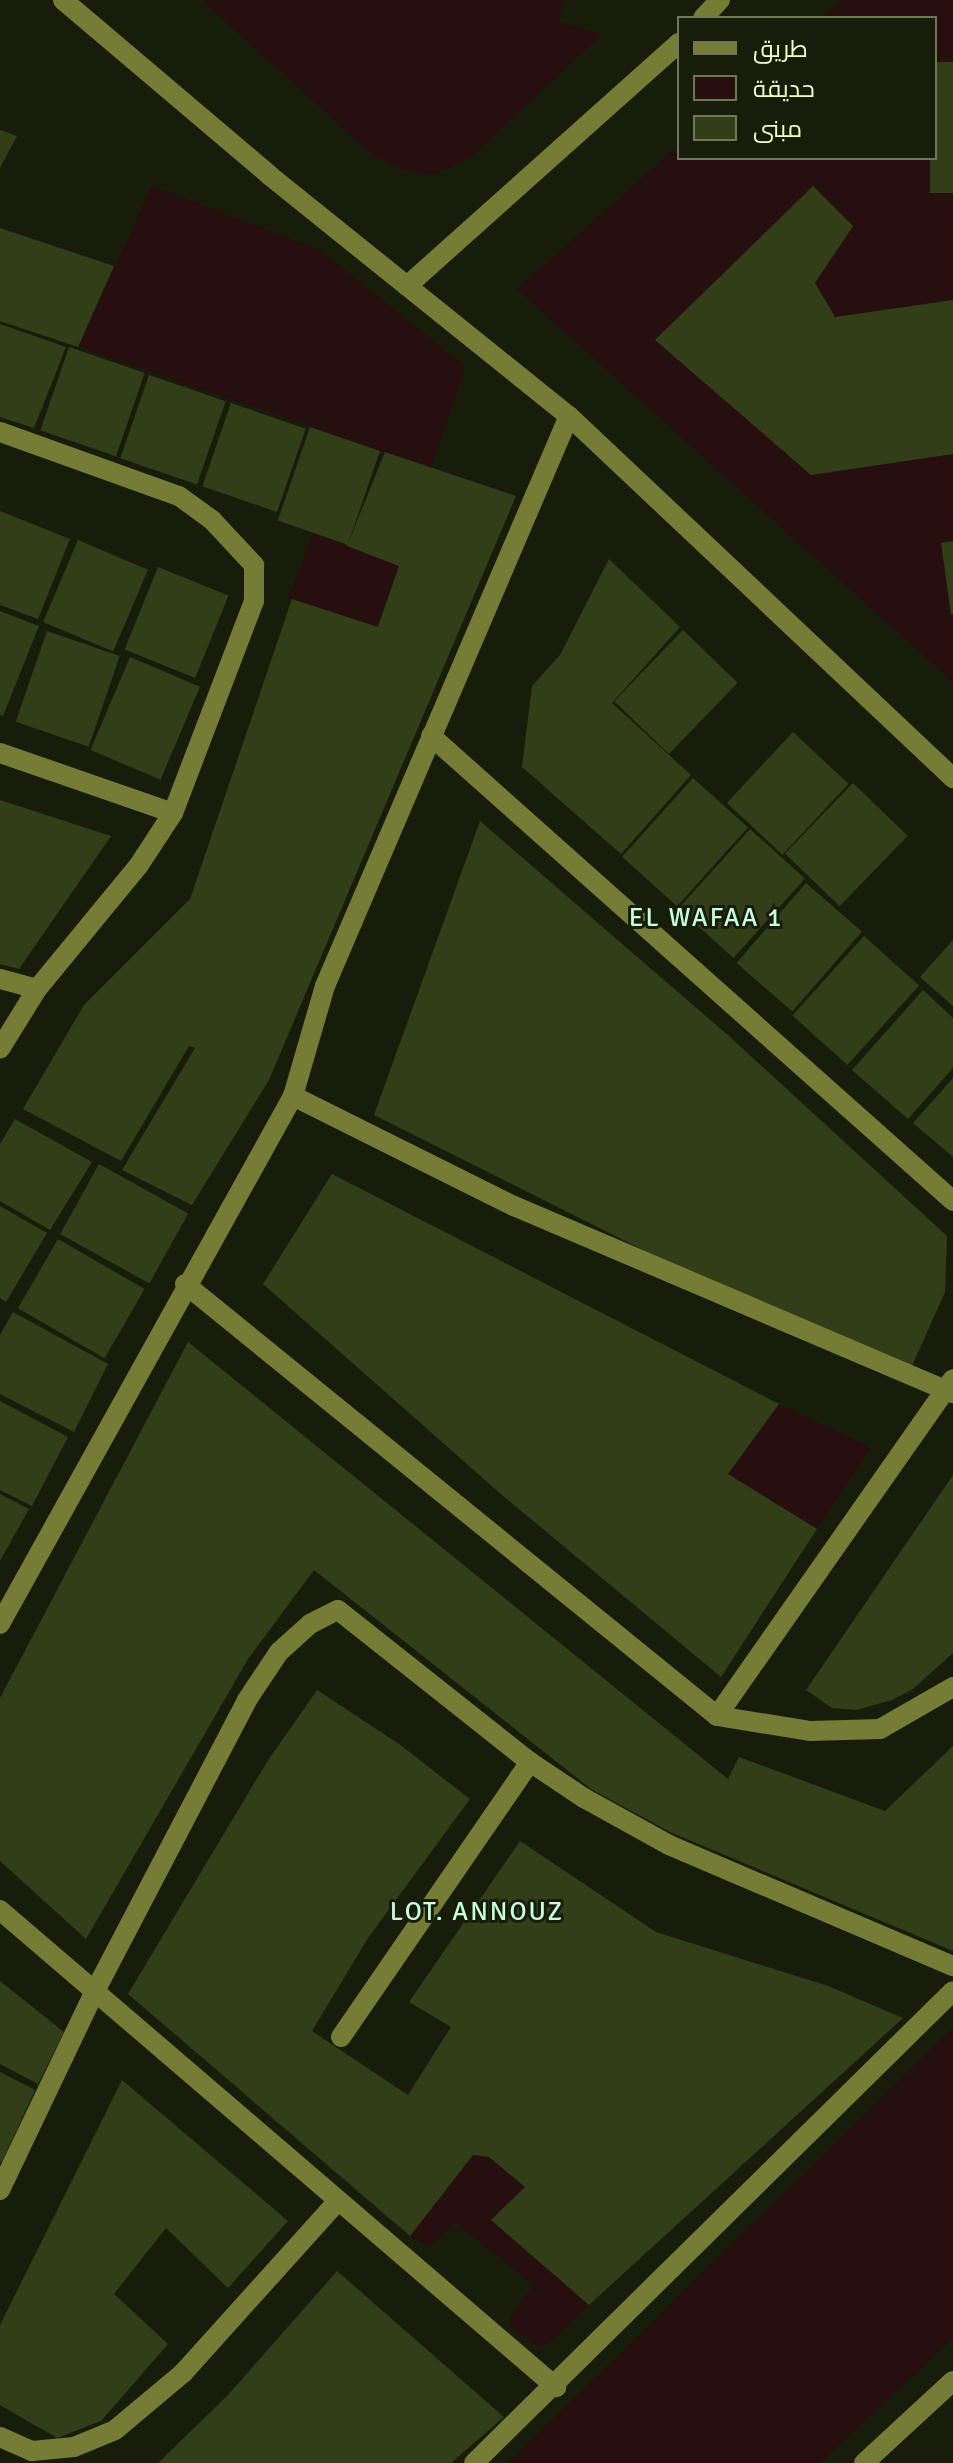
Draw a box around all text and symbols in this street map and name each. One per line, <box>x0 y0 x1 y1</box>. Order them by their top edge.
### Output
legend <box>677 16 937 160</box>
text: طريق <box>753 34 808 64</box>
text: حديقة <box>753 74 815 104</box>
text: مبنى <box>753 114 802 144</box>
district label: EL WAFAA 1 <box>629 903 783 935</box>
district label: LOT. ANNOUZ <box>390 1897 564 1929</box>

